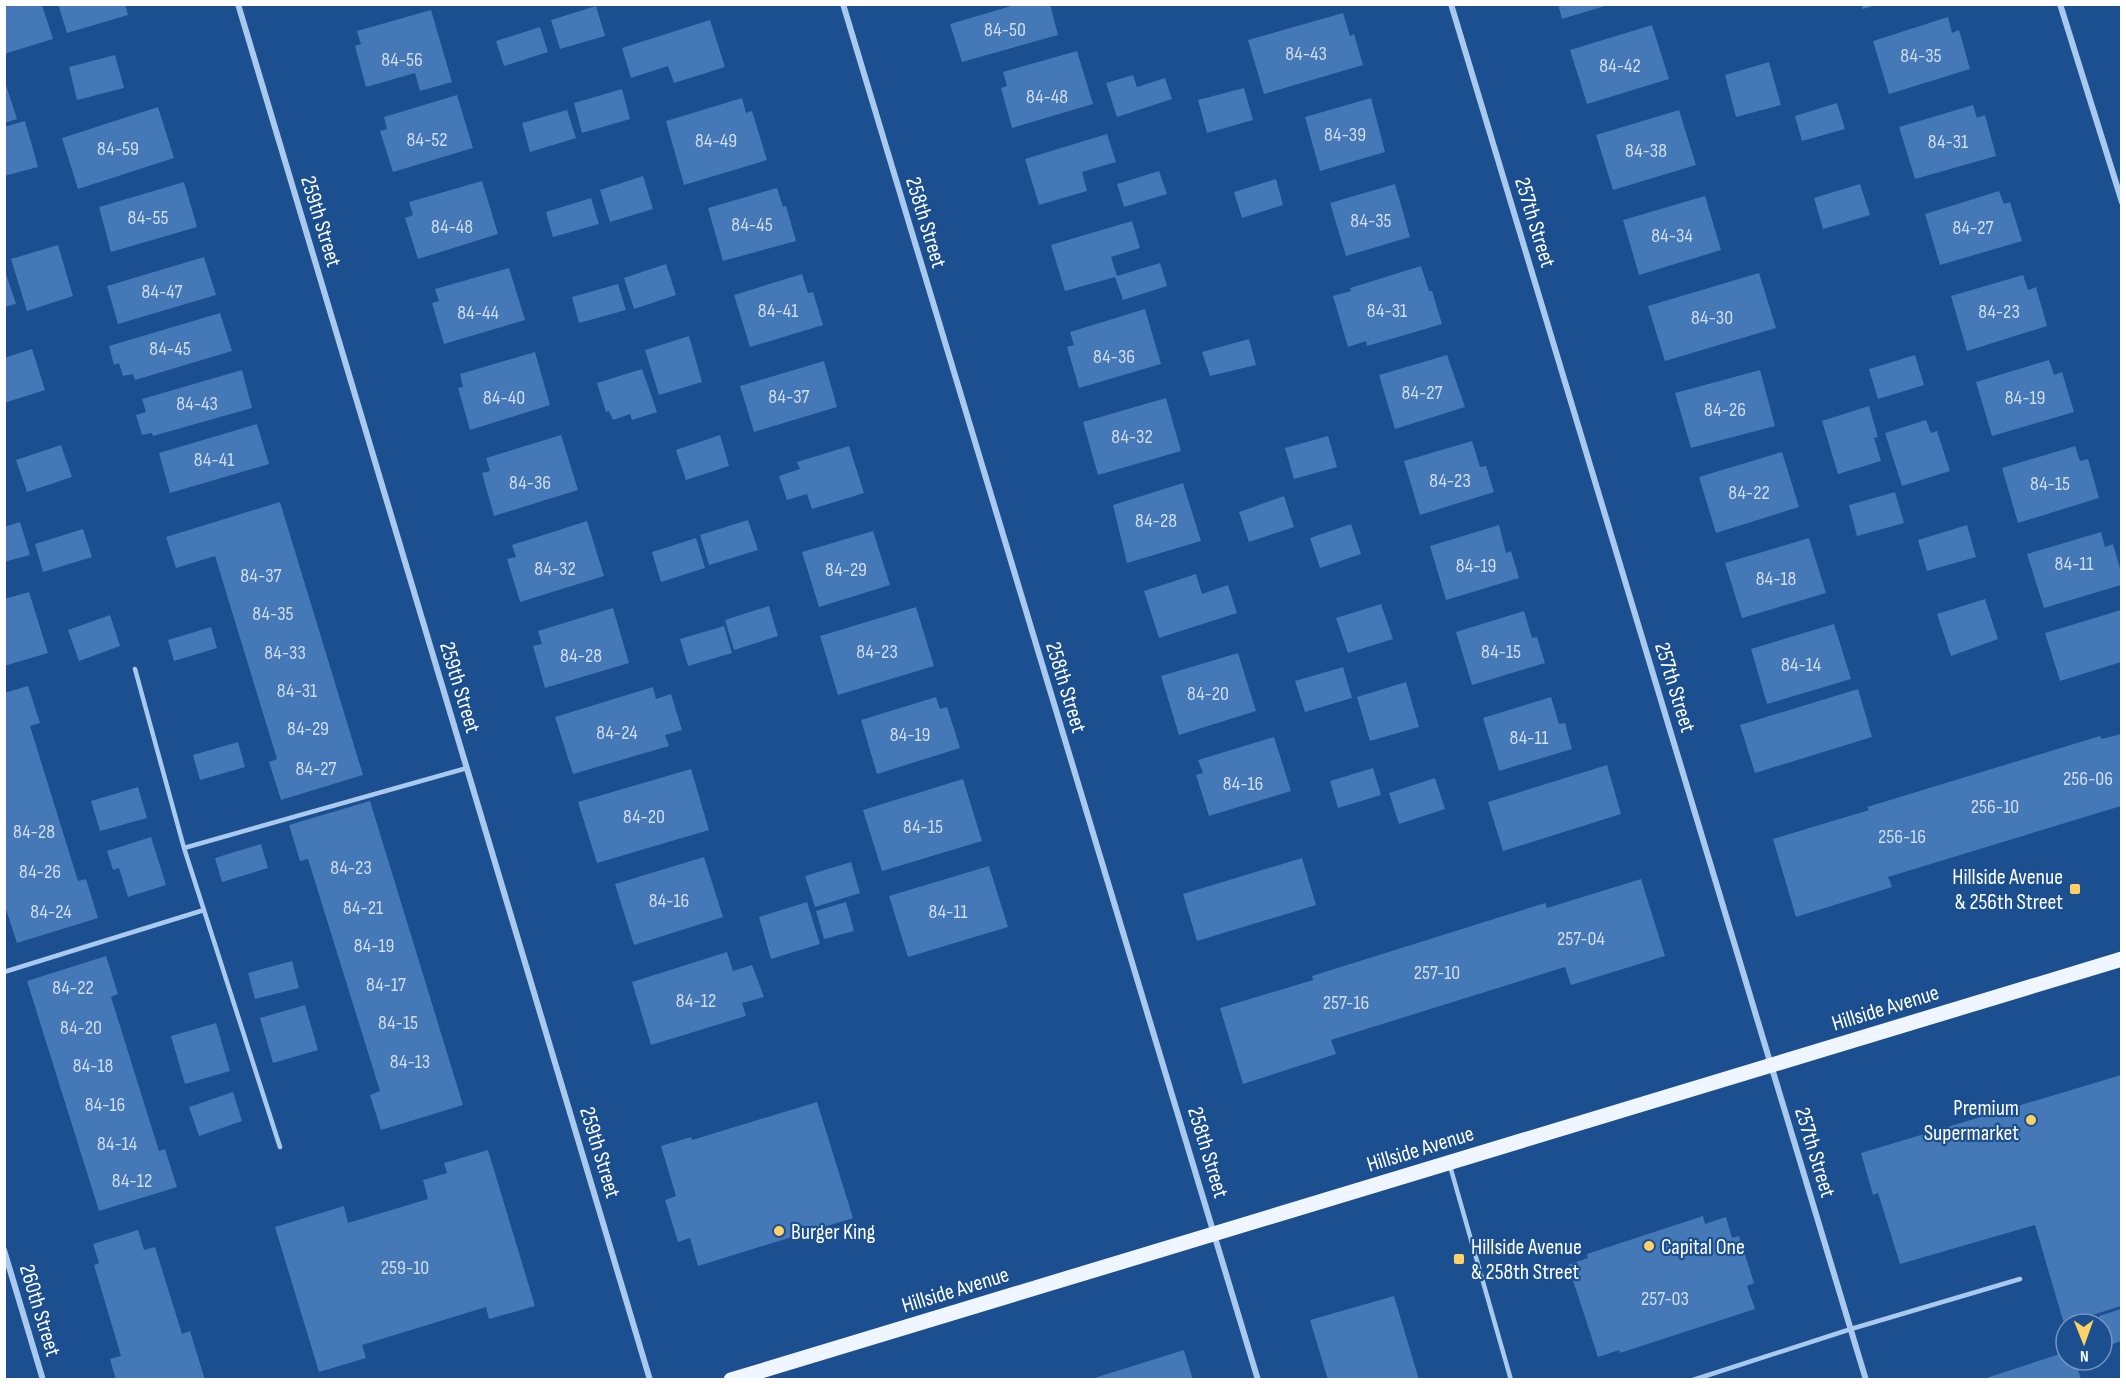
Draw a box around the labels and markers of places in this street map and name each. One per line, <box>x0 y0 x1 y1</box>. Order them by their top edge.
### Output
place label: Hillside Avenue & 256th Street <box>1952 864 2063 916</box>
marker: Hillside Avenue & 256th Street <box>2068 882 2082 896</box>
place label: Premium Supermarket <box>1924 1095 2019 1147</box>
marker: Premium Supermarket <box>2024 1113 2038 1127</box>
place label: Burger King <box>791 1219 876 1246</box>
marker: Burger King <box>772 1224 786 1238</box>
place label: Hillside Avenue & 258th Street <box>1471 1234 1582 1286</box>
place label: Capital One <box>1661 1234 1745 1261</box>
marker: Capital One <box>1642 1239 1656 1253</box>
marker: Hillside Avenue & 258th Street <box>1452 1252 1466 1266</box>

